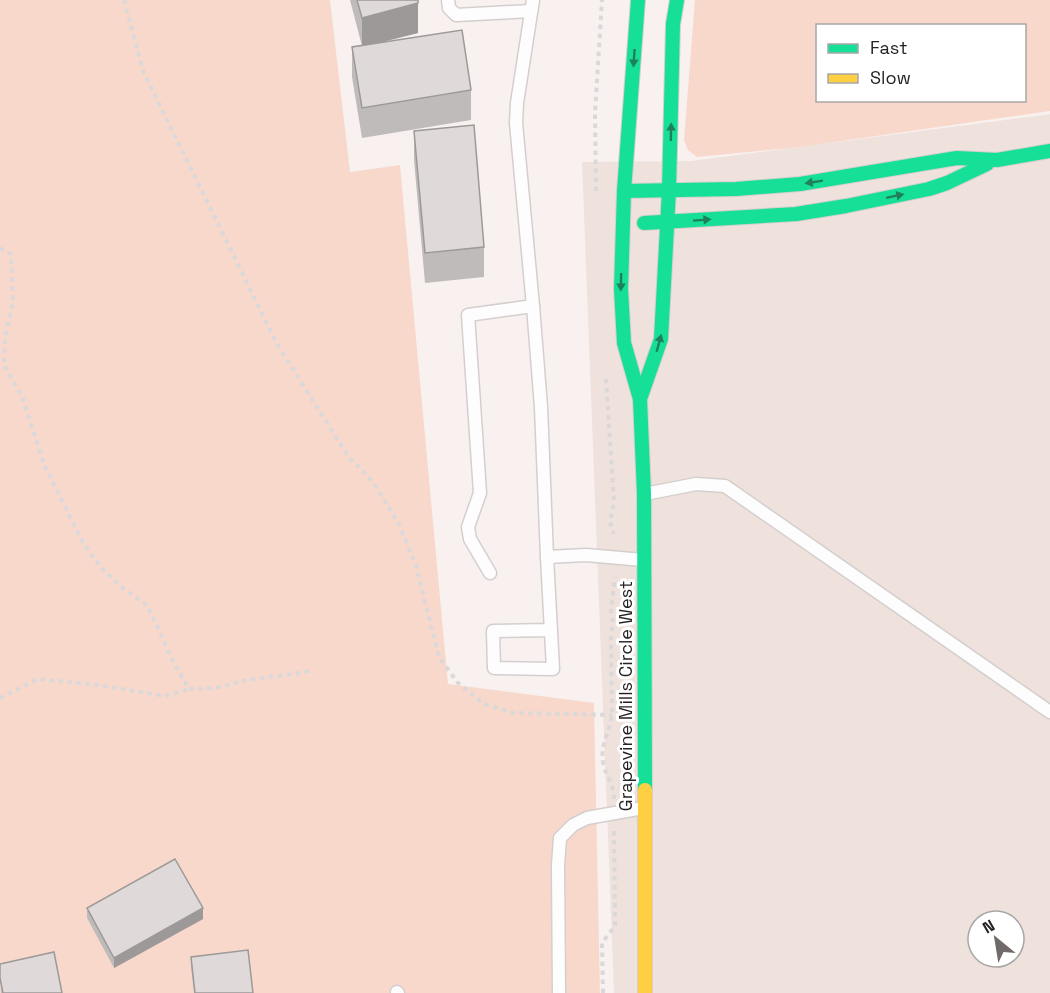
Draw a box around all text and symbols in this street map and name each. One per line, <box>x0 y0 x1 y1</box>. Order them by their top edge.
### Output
legend <box>816 24 1026 102</box>
text: Fast <box>870 36 907 59</box>
one-way arrow <box>629 49 639 68</box>
text: Slow <box>870 66 911 89</box>
one-way arrow <box>666 122 675 141</box>
one-way arrow <box>805 178 824 187</box>
one-way arrow <box>886 191 905 200</box>
one-way arrow <box>693 215 712 225</box>
one-way arrow <box>616 272 626 291</box>
one-way arrow <box>654 334 664 352</box>
street label: Grapevine Mills Circle West <box>614 581 637 811</box>
north arrow <box>966 909 1026 969</box>
text: N <box>979 915 999 938</box>

